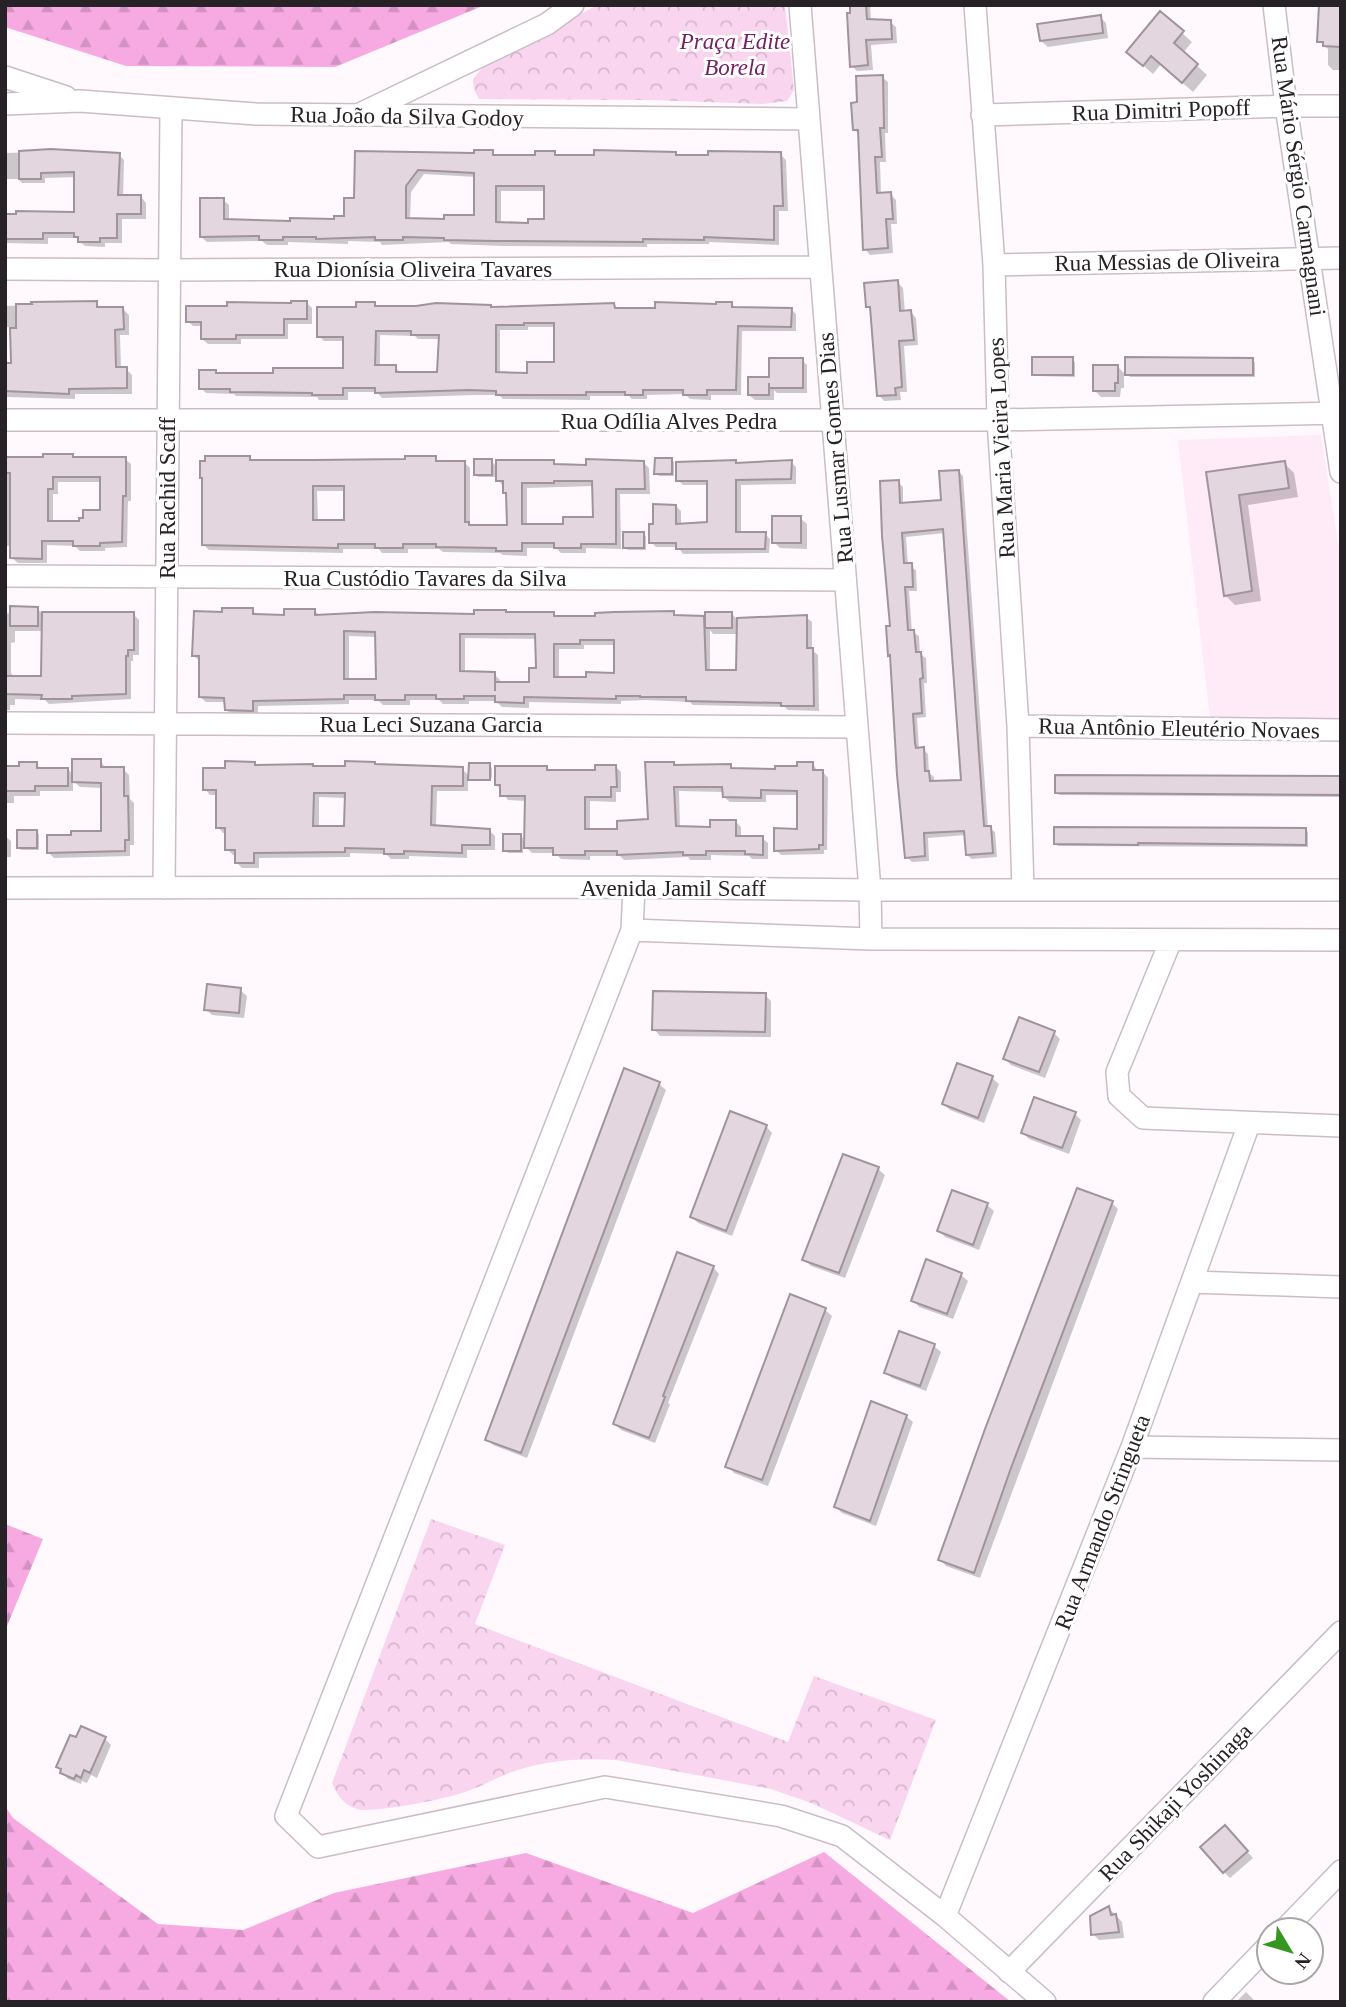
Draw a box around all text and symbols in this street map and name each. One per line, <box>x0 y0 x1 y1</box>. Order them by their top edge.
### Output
park label: Praça Edite Borela <box>679 29 790 80</box>
street label: Rua Mário Sérgio Carmagnani <box>1266 34 1331 318</box>
street label: Rua Dimitri Popoff <box>1071 95 1251 126</box>
street label: Rua João da Silva Godoy <box>290 102 525 131</box>
street label: Rua Messias de Oliveira <box>1054 247 1280 276</box>
street label: Rua Dionísia Oliveira Tavares <box>274 257 552 282</box>
street label: Rua Lusmar Gomes Dias <box>813 331 858 565</box>
street label: Rua Maria Vieira Lopes <box>983 337 1020 559</box>
street label: Rua Odília Alves Pedra <box>561 409 777 434</box>
street label: Rua Rachid Scaff <box>155 417 180 579</box>
street label: Rua Custódio Tavares da Silva <box>284 566 566 591</box>
street label: Rua Leci Suzana Garcia <box>320 712 542 737</box>
street label: Rua Antônio Eleutério Novaes <box>1038 714 1320 743</box>
street label: Avenida Jamil Scaff <box>580 876 766 901</box>
street label: Rua Armando Stringueta <box>1050 1411 1155 1633</box>
street label: Rua Shikaji Yoshinaga <box>1094 1719 1257 1886</box>
north arrow <box>1255 1916 1325 1986</box>
text: N <box>1290 1949 1316 1973</box>

